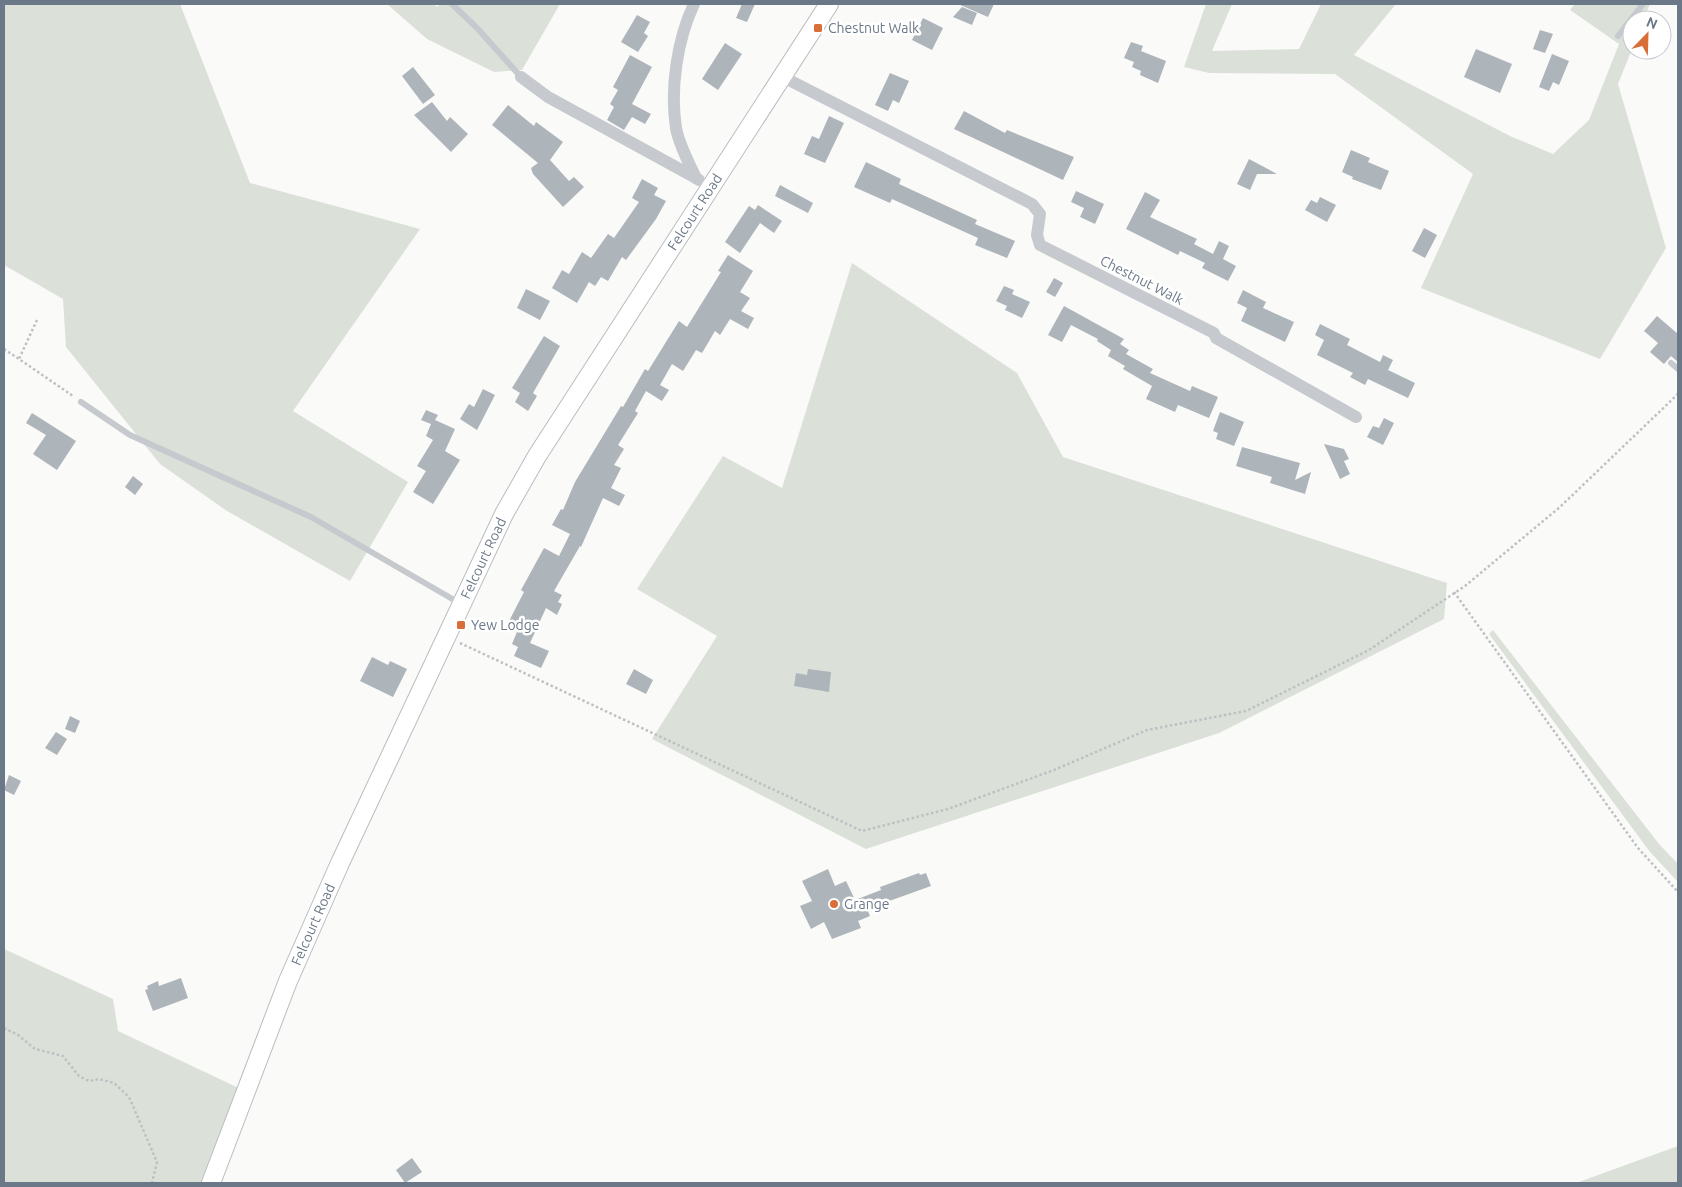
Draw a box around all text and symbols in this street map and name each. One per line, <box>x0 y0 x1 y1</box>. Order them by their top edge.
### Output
north arrow <box>1622 10 1672 60</box>
text: N <box>1644 14 1660 32</box>
place label: Chestnut Walk <box>828 20 919 36</box>
marker: Chestnut Walk <box>812 22 824 34</box>
street label: Felcourt Road <box>664 171 725 253</box>
street label: Chestnut Walk <box>1098 252 1186 308</box>
street label: Felcourt Road <box>457 515 509 601</box>
place label: Yew Lodge <box>471 617 540 633</box>
marker: Yew Lodge <box>455 619 467 631</box>
street label: Felcourt Road <box>288 881 338 968</box>
place label: Grange <box>844 896 890 912</box>
marker: Grange <box>828 898 840 910</box>

